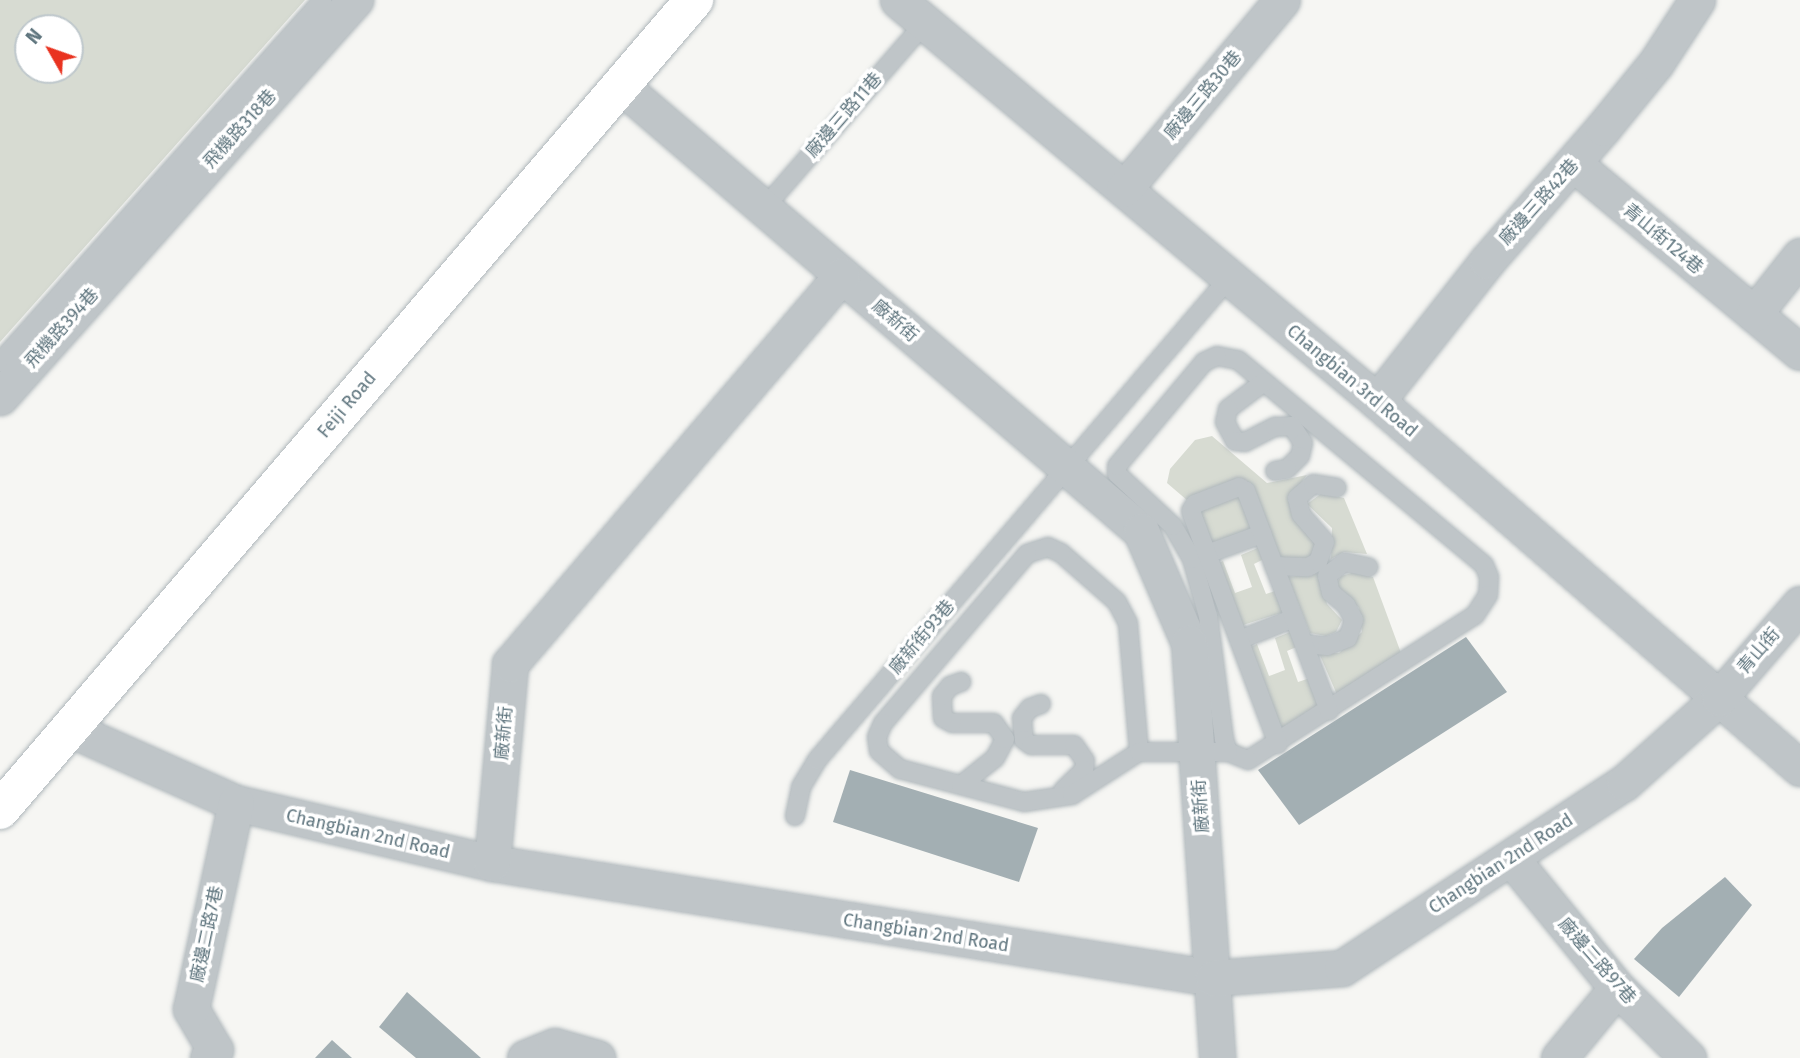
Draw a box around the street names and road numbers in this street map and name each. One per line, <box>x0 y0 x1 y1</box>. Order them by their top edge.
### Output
street label: 廠邊三路30巷 <box>1160 46 1246 144</box>
street label: 廠邊三路11巷 <box>801 68 887 162</box>
street label: 飛機路318巷 <box>199 85 281 173</box>
street label: 廠邊三路42巷 <box>1495 155 1583 249</box>
street label: 青山街124巷 <box>1619 199 1707 279</box>
street label: 飛機路394巷 <box>21 284 103 372</box>
street label: 廠新街 <box>868 295 922 347</box>
street label: Changbian 3rd Road <box>1282 320 1422 442</box>
street label: Feiji Road <box>313 368 381 442</box>
street label: 廠新街93巷 <box>885 596 959 678</box>
street label: 青山街 <box>1733 624 1785 678</box>
street label: 廠新街 <box>491 705 517 761</box>
street label: 廠新街 <box>1188 778 1214 834</box>
street label: Changbian 2nd Road <box>284 805 452 863</box>
street label: Changbian 2nd Road <box>1425 809 1577 919</box>
street label: 廠邊二路7巷 <box>186 884 228 984</box>
street label: Changbian 2nd Road <box>842 909 1010 957</box>
street label: 廠邊二路97巷 <box>1554 913 1640 1009</box>

